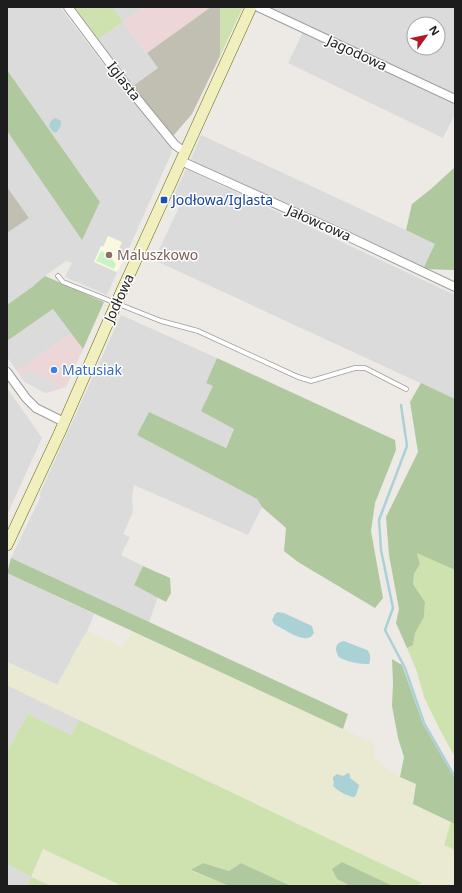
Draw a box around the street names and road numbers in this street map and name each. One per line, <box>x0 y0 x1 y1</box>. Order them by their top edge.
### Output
street label: Jagodowa <box>322 29 390 75</box>
street label: Iglasta <box>103 57 146 104</box>
street label: Jałowcowa <box>282 199 354 245</box>
street label: Jodłowa <box>98 270 138 327</box>

